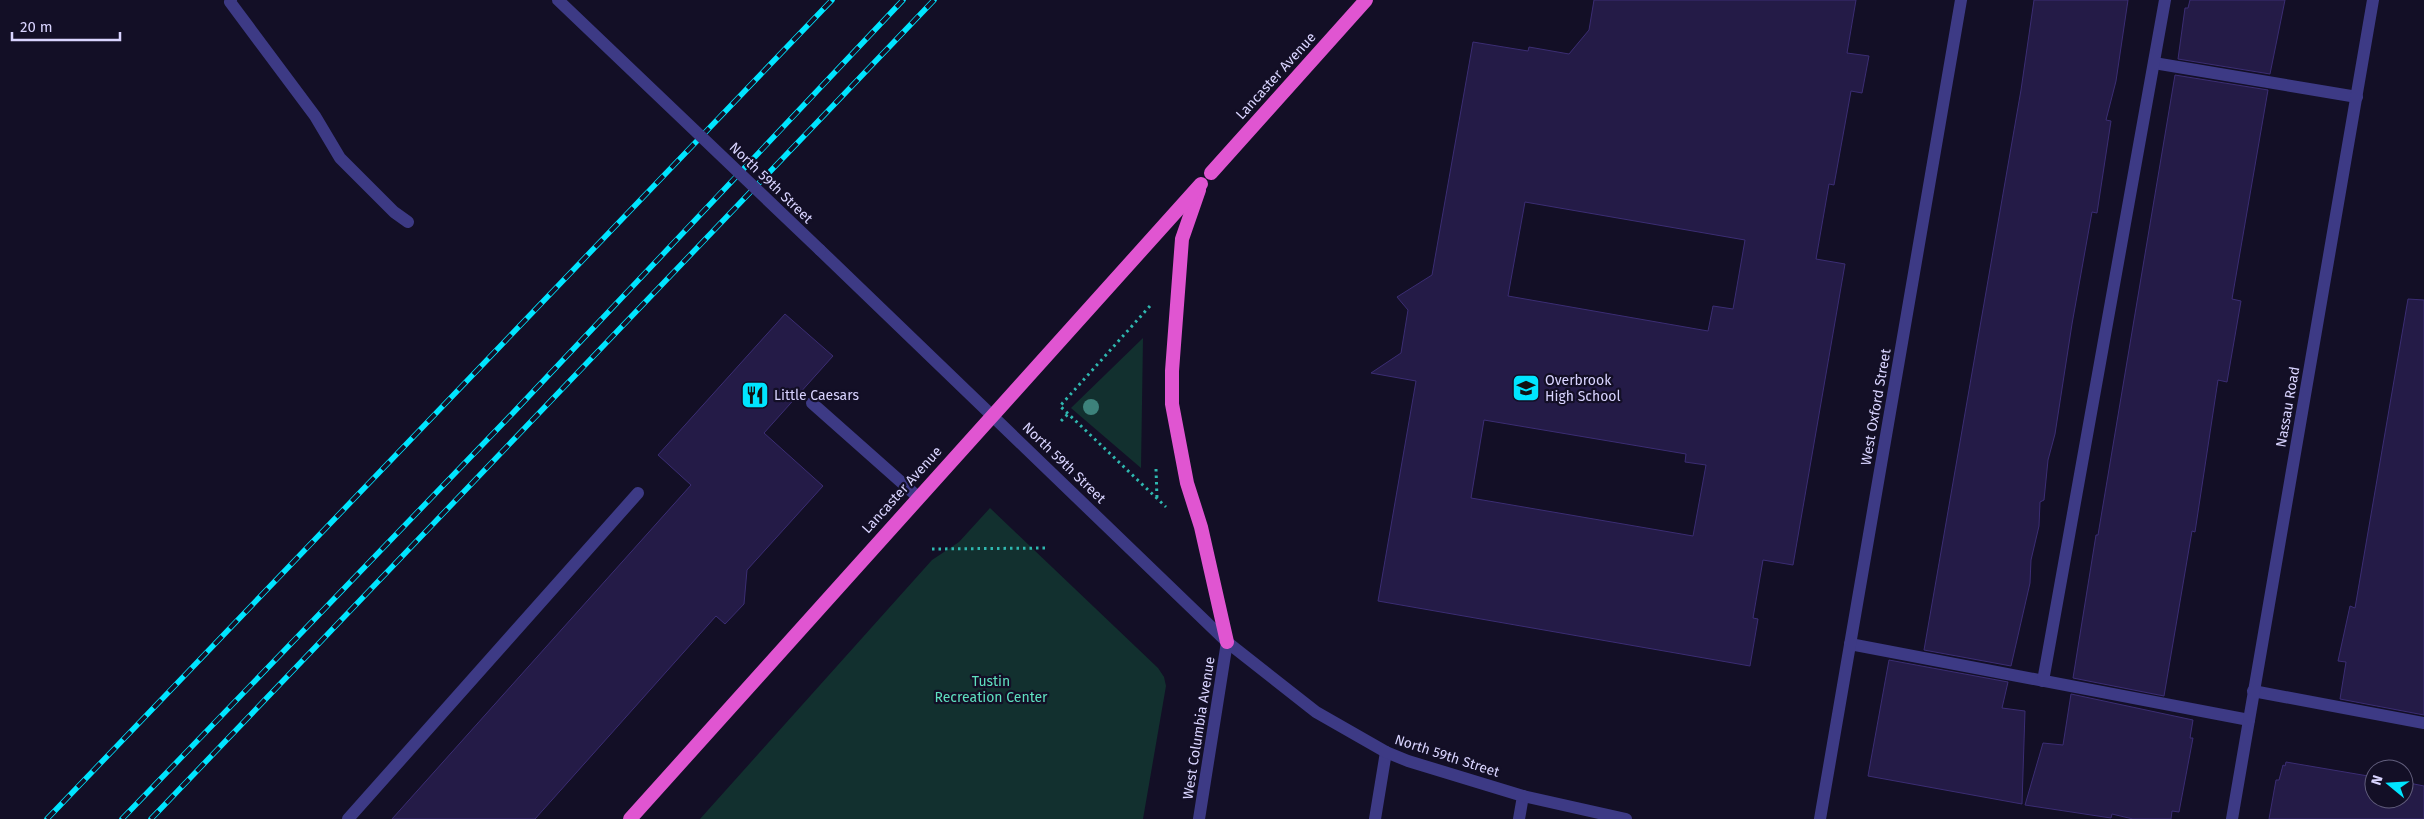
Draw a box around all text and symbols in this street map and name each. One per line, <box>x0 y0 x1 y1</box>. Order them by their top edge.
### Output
scale bar <box>12 10 120 42</box>
text: 20 m <box>20 18 53 36</box>
street label: Lancaster Avenue <box>1232 29 1320 123</box>
street label: North 59th Street <box>726 139 817 228</box>
street label: West Oxford Street <box>1857 346 1895 467</box>
street label: Nassau Road <box>2273 365 2303 449</box>
place label: Overbrook High School <box>1545 372 1621 405</box>
school or university icon: Overbrook High School <box>1511 373 1541 403</box>
restaurant icon: Little Caesars <box>740 380 770 410</box>
place label: Little Caesars <box>774 387 859 404</box>
street label: North 59th Street <box>1019 419 1110 508</box>
street label: Lancaster Avenue <box>858 443 946 537</box>
street label: West Columbia Avenue <box>1179 655 1219 801</box>
park label: Tustin Recreation Center <box>934 673 1048 706</box>
street label: North 59th Street <box>1392 731 1502 781</box>
north arrow <box>2364 759 2414 809</box>
text: N <box>2368 773 2387 787</box>

